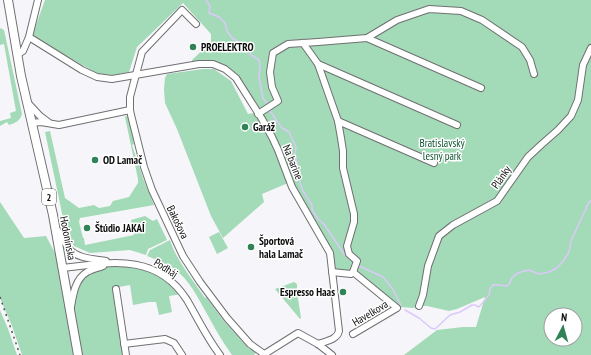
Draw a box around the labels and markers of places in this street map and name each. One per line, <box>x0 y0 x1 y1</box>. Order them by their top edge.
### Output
place label: PROELEKTRO <box>201 40 254 54</box>
marker: PROELEKTRO <box>188 42 198 52</box>
place label: Garáž <box>253 120 275 134</box>
marker: Garáž <box>240 122 250 132</box>
place label: OD Lamač <box>103 153 142 167</box>
marker: OD Lamač <box>90 155 100 165</box>
place label: Štúdio JAKAÍ <box>95 221 145 235</box>
marker: Štúdio JAKAÍ <box>82 223 92 233</box>
place label: Športová hala Lamač <box>259 234 303 261</box>
marker: Športová hala Lamač <box>246 242 256 252</box>
place label: Espresso Haas <box>280 285 335 299</box>
marker: Espresso Haas <box>338 287 348 297</box>

